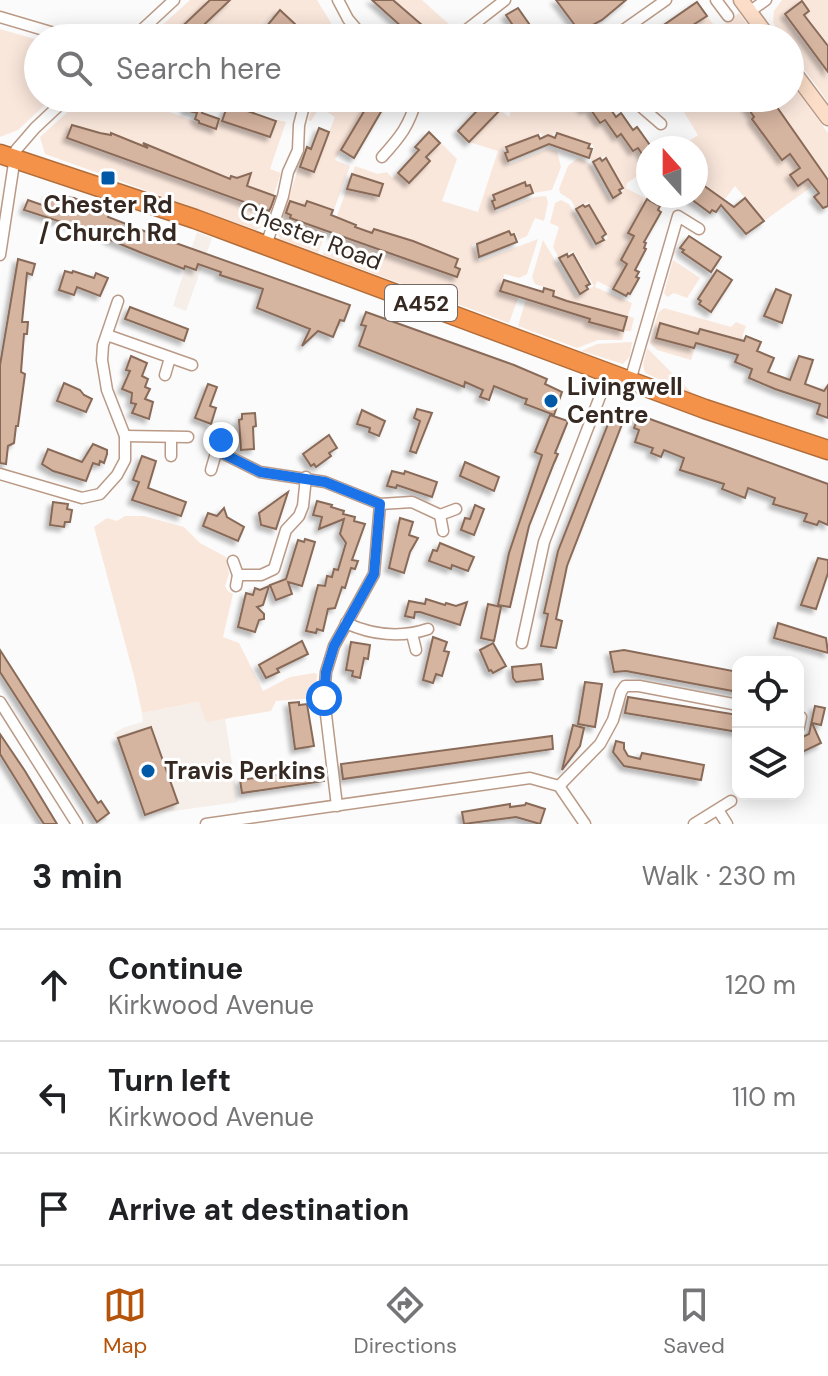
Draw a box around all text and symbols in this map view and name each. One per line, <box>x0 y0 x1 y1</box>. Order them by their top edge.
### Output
search box <box>24 24 804 112</box>
icon: search <box>52 46 96 90</box>
text: Search here <box>116 49 282 88</box>
north arrow <box>636 136 708 208</box>
marker: Chester Rd / Church Rd <box>99 169 117 187</box>
place label: Chester Rd / Church Rd <box>39 189 177 248</box>
street label: Chester Road <box>236 194 387 277</box>
road number: A452 <box>385 285 457 321</box>
place label: Livingwell Centre <box>567 371 683 430</box>
marker: Livingwell Centre <box>542 392 560 410</box>
route end <box>203 422 239 458</box>
map controls <box>732 656 804 800</box>
button: locate <box>732 656 804 728</box>
route start <box>306 680 342 716</box>
button: layers <box>732 728 804 800</box>
place label: Travis Perkins <box>164 755 326 786</box>
marker: Travis Perkins <box>139 762 157 780</box>
text: 3 min <box>32 854 123 899</box>
text: Walk · 230 m <box>642 859 796 893</box>
text: Continue <box>108 949 243 988</box>
icon: ahead <box>32 963 76 1007</box>
text: 120 m <box>725 968 796 1002</box>
text: Kirkwood Avenue <box>108 988 314 1022</box>
text: Turn left <box>108 1061 231 1100</box>
icon: left <box>32 1075 76 1119</box>
text: 110 m <box>732 1080 796 1114</box>
text: Kirkwood Avenue <box>108 1100 314 1134</box>
icon: arrive <box>32 1187 76 1231</box>
text: Arrive at destination <box>108 1190 409 1229</box>
tab: Map <box>103 1283 147 1360</box>
tab: Directions <box>354 1283 457 1360</box>
tab: Saved <box>663 1283 725 1360</box>

